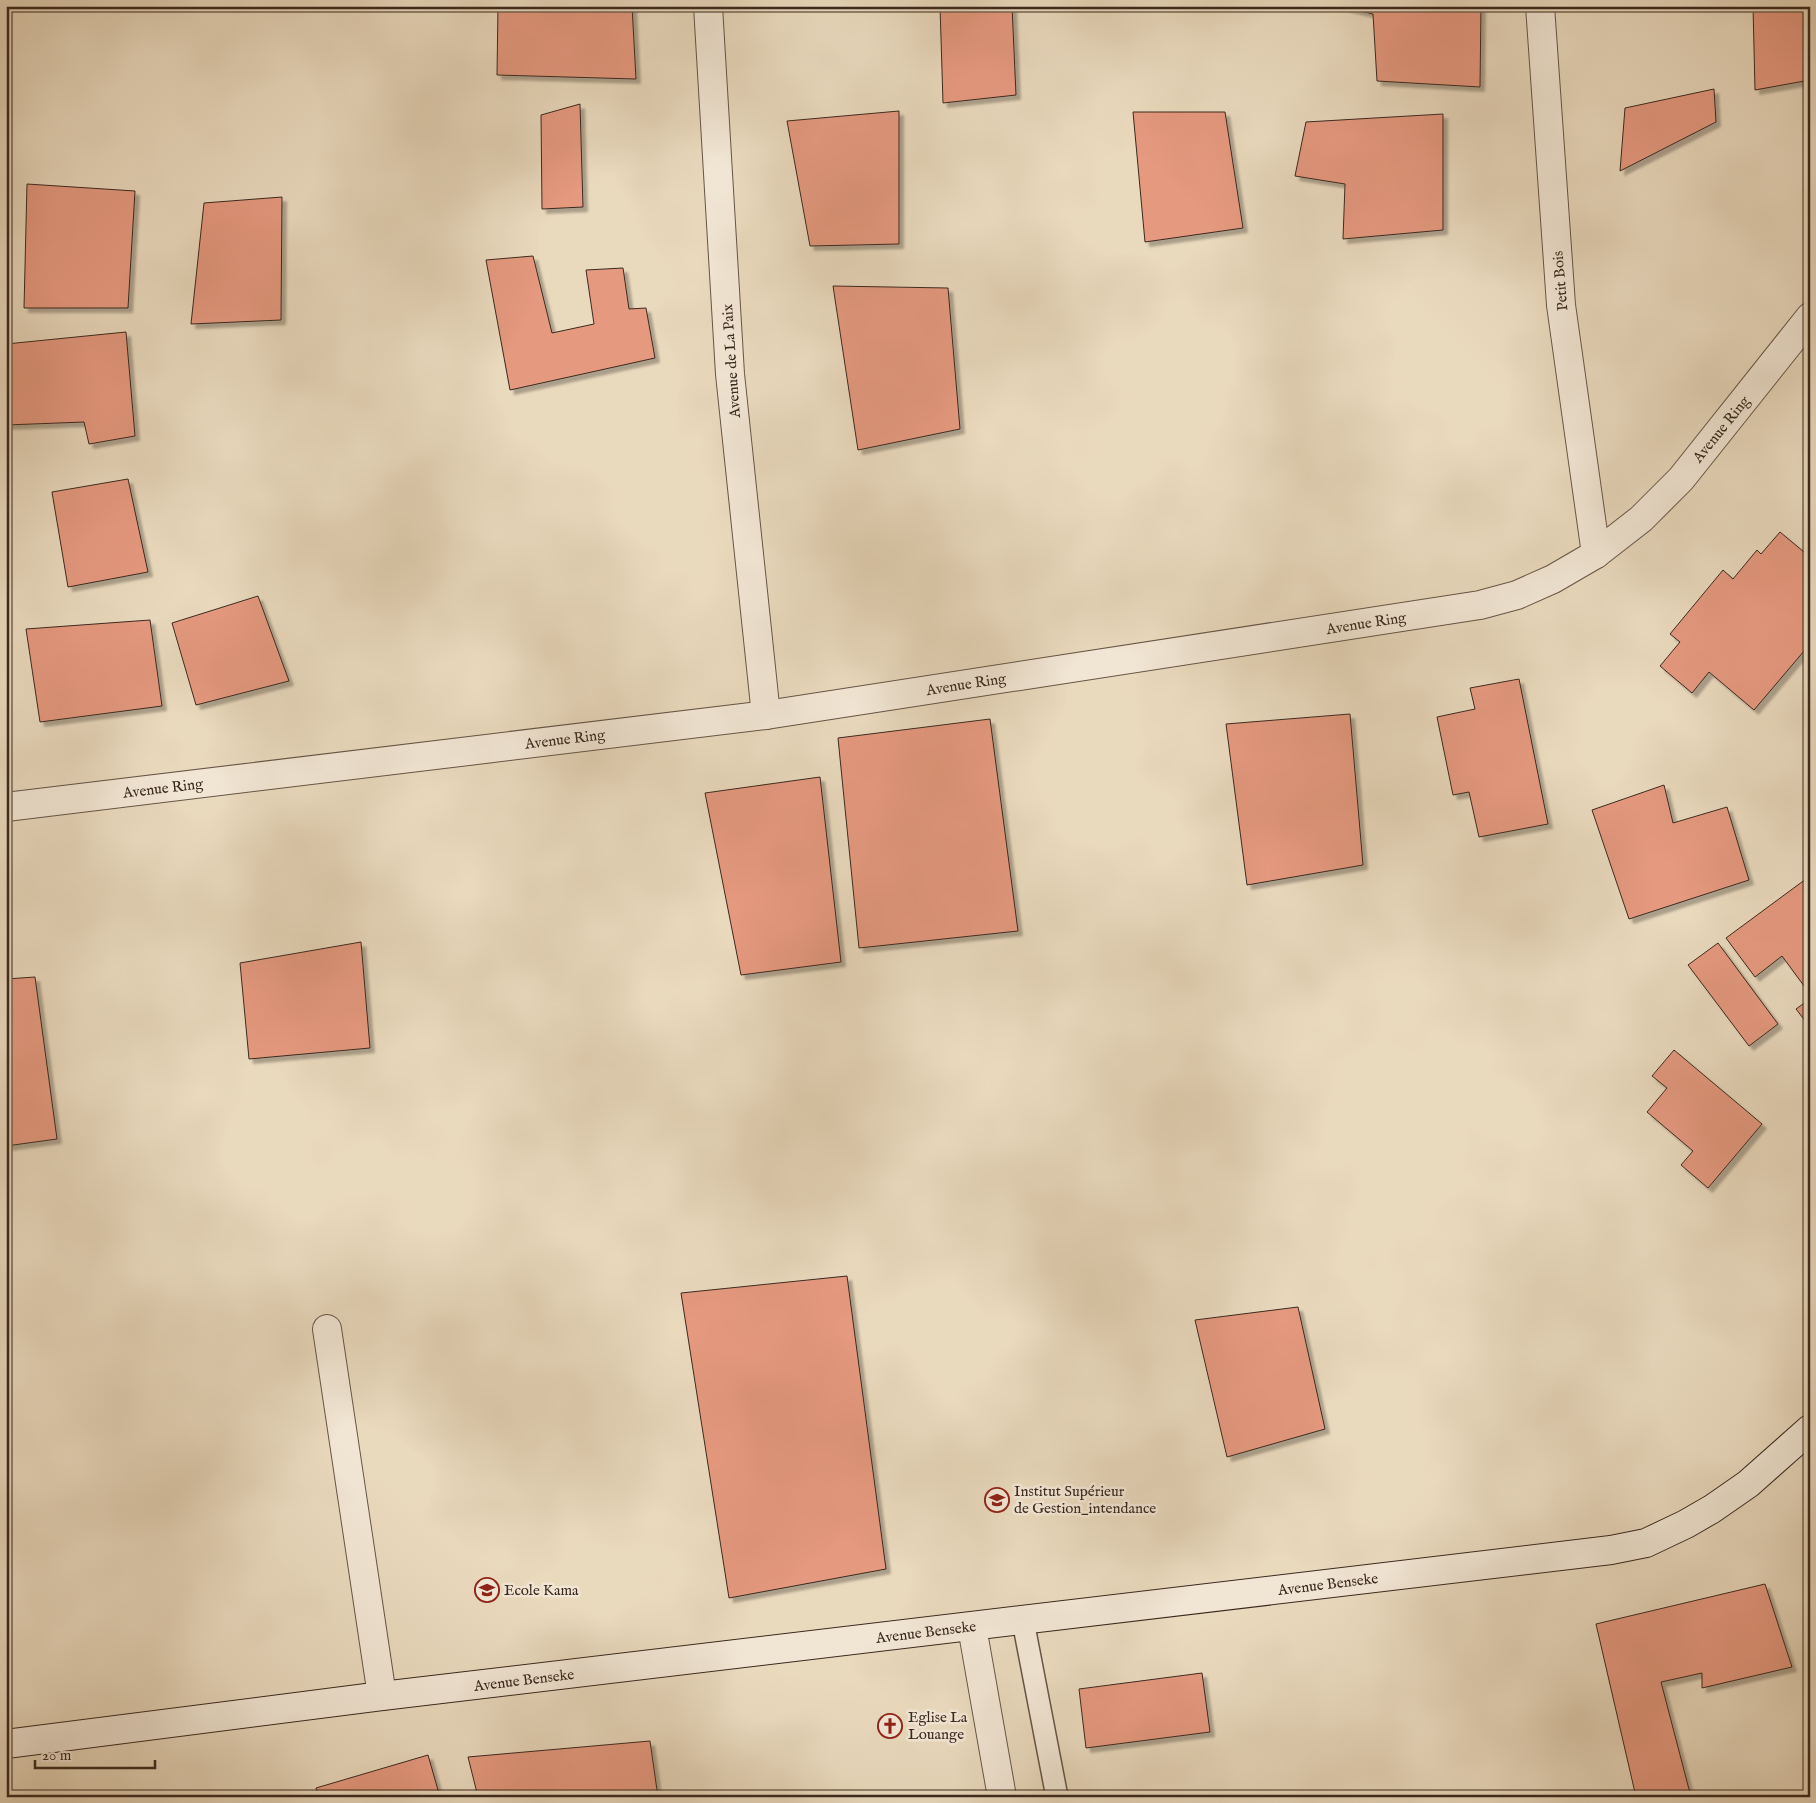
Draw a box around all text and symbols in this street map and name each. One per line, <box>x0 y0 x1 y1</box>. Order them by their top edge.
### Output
street label: Petit Bois <box>1548 250 1573 312</box>
street label: Avenue de La Paix <box>718 303 745 420</box>
street label: Avenue Ring <box>1688 391 1755 467</box>
street label: Avenue Ring <box>1324 608 1408 639</box>
street label: Avenue Ring <box>924 669 1008 700</box>
street label: Avenue Ring <box>523 725 607 754</box>
street label: Avenue Ring <box>121 774 205 803</box>
place label: Institut Supérieur de Gestion_intendance <box>1014 1482 1156 1518</box>
school or university icon: Institut Supérieur de Gestion_intendance <box>984 1487 1010 1513</box>
street label: Avenue Benseke <box>1276 1569 1379 1600</box>
school or university icon: Ecole Kama <box>474 1577 500 1603</box>
place label: Ecole Kama <box>504 1581 579 1600</box>
street label: Avenue Benseke <box>874 1617 977 1648</box>
street label: Avenue Benseke <box>472 1665 575 1696</box>
place label: Eglise La Louange <box>908 1708 968 1744</box>
church icon: Eglise La Louange <box>877 1713 903 1739</box>
scale bar <box>35 1738 155 1770</box>
text: 20 m <box>42 1746 72 1765</box>

